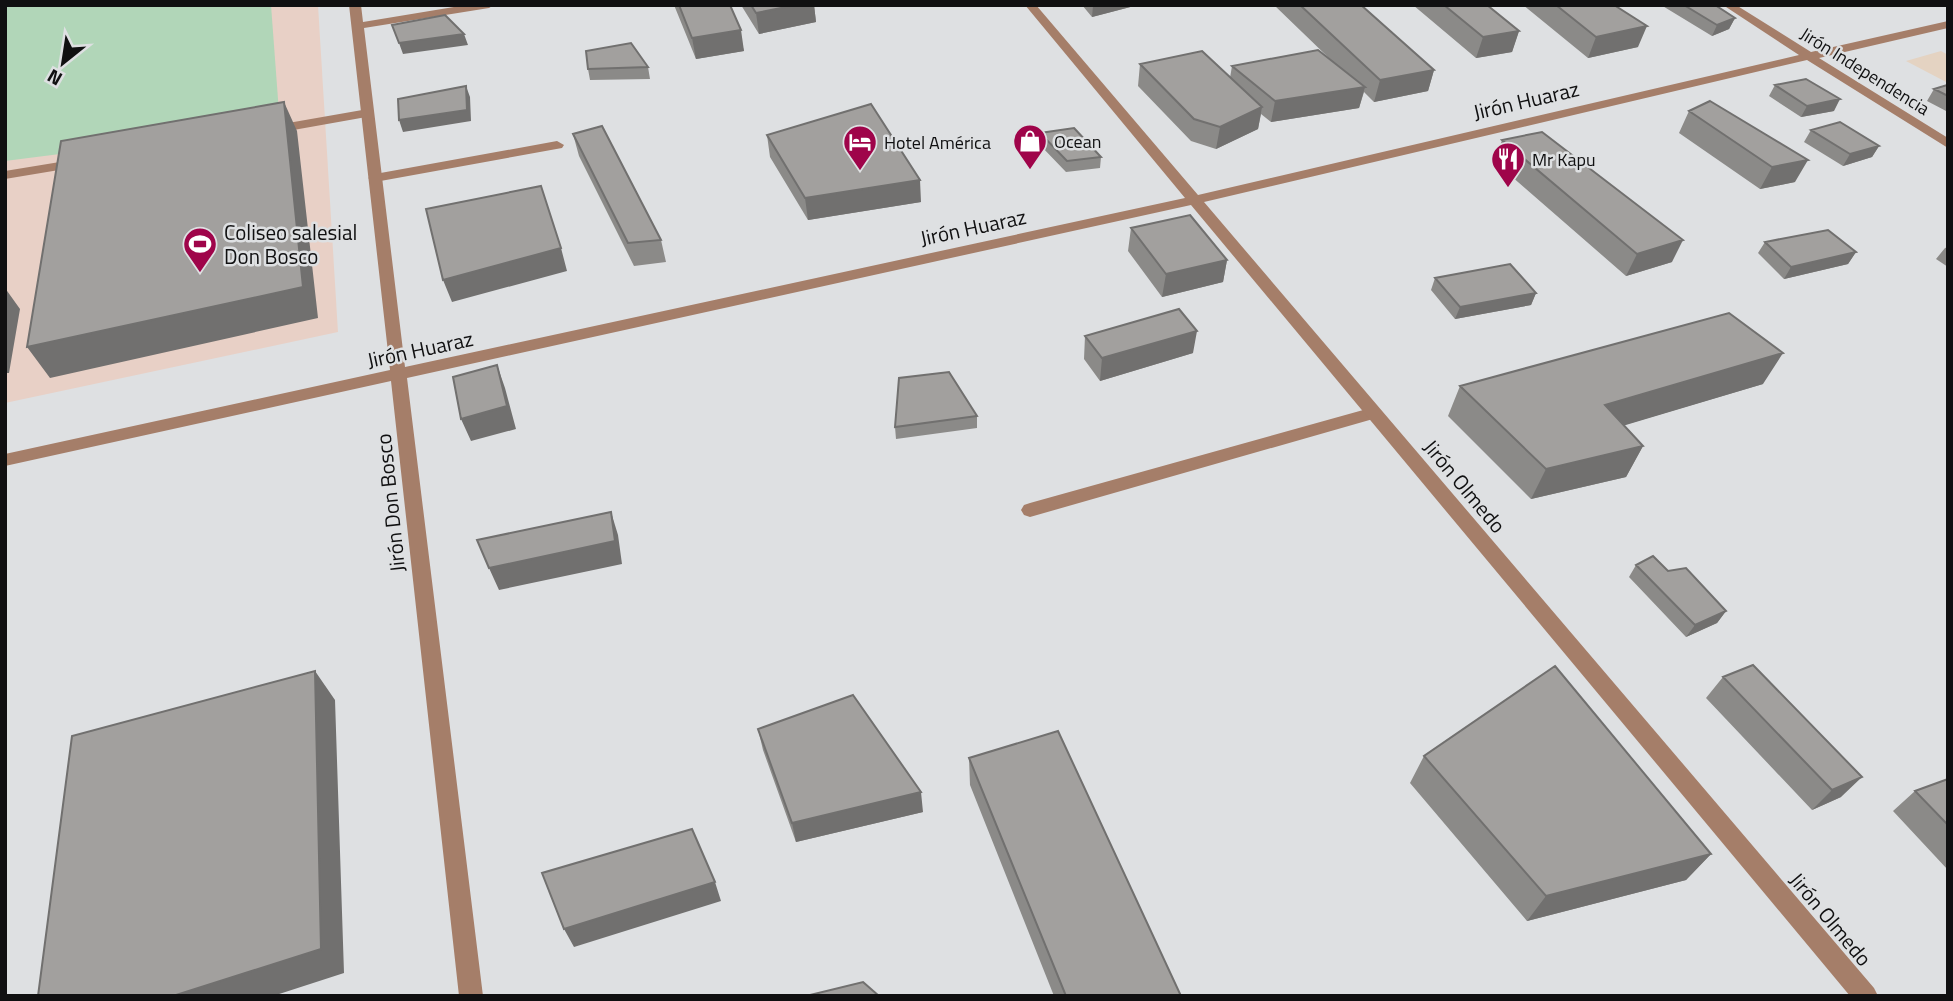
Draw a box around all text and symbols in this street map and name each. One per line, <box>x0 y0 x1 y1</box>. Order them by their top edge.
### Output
street label: Jirón Independencia <box>1795 20 1935 122</box>
north arrow <box>28 28 98 98</box>
text: N <box>41 62 67 94</box>
street label: Jirón Huaraz <box>1470 72 1582 128</box>
shop icon: Ocean <box>1011 122 1049 171</box>
hotel icon: Hotel América <box>841 123 879 172</box>
place label: Ocean <box>1054 128 1101 155</box>
place label: Hotel América <box>884 129 991 156</box>
restaurant icon: Mr Kapu <box>1489 140 1527 189</box>
place label: Mr Kapu <box>1532 146 1596 173</box>
street label: Jirón Huaraz <box>917 200 1029 254</box>
place label: Coliseo salesial Don Bosco <box>224 216 357 272</box>
sports icon: Coliseo salesial Don Bosco <box>181 225 219 274</box>
street label: Jirón Huaraz <box>364 322 476 376</box>
street label: Jirón Don Bosco <box>367 432 413 574</box>
street label: Jirón Olmedo <box>1416 432 1514 540</box>
street label: Jirón Olmedo <box>1782 865 1880 973</box>

